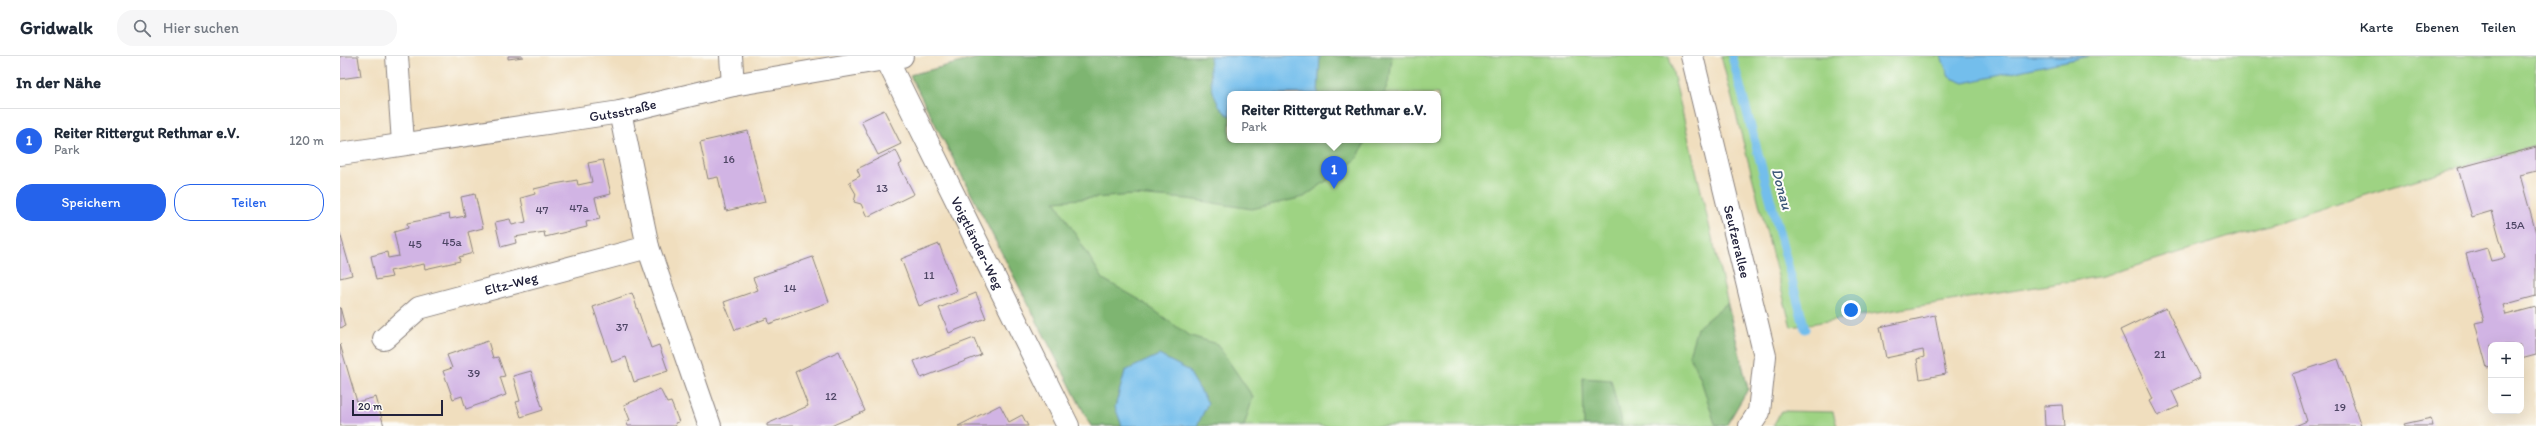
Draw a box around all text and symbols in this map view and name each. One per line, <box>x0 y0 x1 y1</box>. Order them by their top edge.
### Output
search box <box>117 10 397 46</box>
text: Gridwalk <box>20 16 93 39</box>
icon: search <box>131 17 153 39</box>
text: Hier suchen <box>163 19 239 37</box>
text: Karte <box>2360 19 2393 36</box>
text: Ebenen <box>2415 19 2459 36</box>
text: Teilen <box>2481 19 2516 36</box>
text: In der Nähe <box>16 72 101 92</box>
popup <box>1227 91 1441 143</box>
street label: Gutsstraße <box>588 95 658 125</box>
text: Reiter Rittergut Rethmar e.V. <box>1241 101 1427 119</box>
text: Park <box>1241 119 1267 134</box>
text: Reiter Rittergut Rethmar e.V. <box>54 124 240 142</box>
text: 1 <box>26 133 32 148</box>
text: 120 m <box>289 133 324 148</box>
text: Park <box>54 142 80 157</box>
house number: 16 <box>723 152 735 166</box>
pin: 1 <box>1321 156 1347 189</box>
water label: Donau <box>1768 166 1796 212</box>
house number: 13 <box>876 181 889 195</box>
button: Speichern <box>16 184 166 221</box>
button: Teilen <box>174 184 324 221</box>
street label: Voigtländer-Weg <box>947 194 1008 293</box>
house number: 47a <box>569 201 589 215</box>
house number: 47 <box>535 203 549 217</box>
street label: Seufzerallee <box>1720 203 1754 280</box>
house number: 15A <box>2505 218 2525 232</box>
house number: 45a <box>442 235 463 249</box>
house number: 45 <box>408 237 422 251</box>
street label: Eltz-Weg <box>483 268 540 299</box>
house number: 11 <box>923 268 935 282</box>
house number: 14 <box>784 281 796 295</box>
your location <box>1841 300 1861 320</box>
house number: 37 <box>616 320 628 334</box>
map controls <box>2488 342 2524 414</box>
button: + <box>2488 342 2524 378</box>
house number: 21 <box>2154 347 2166 361</box>
house number: 39 <box>468 366 480 380</box>
button: − <box>2488 378 2524 414</box>
house number: 12 <box>825 389 838 403</box>
scale bar <box>352 398 443 417</box>
text: 20 m <box>358 400 382 413</box>
house number: 19 <box>2334 400 2346 414</box>

